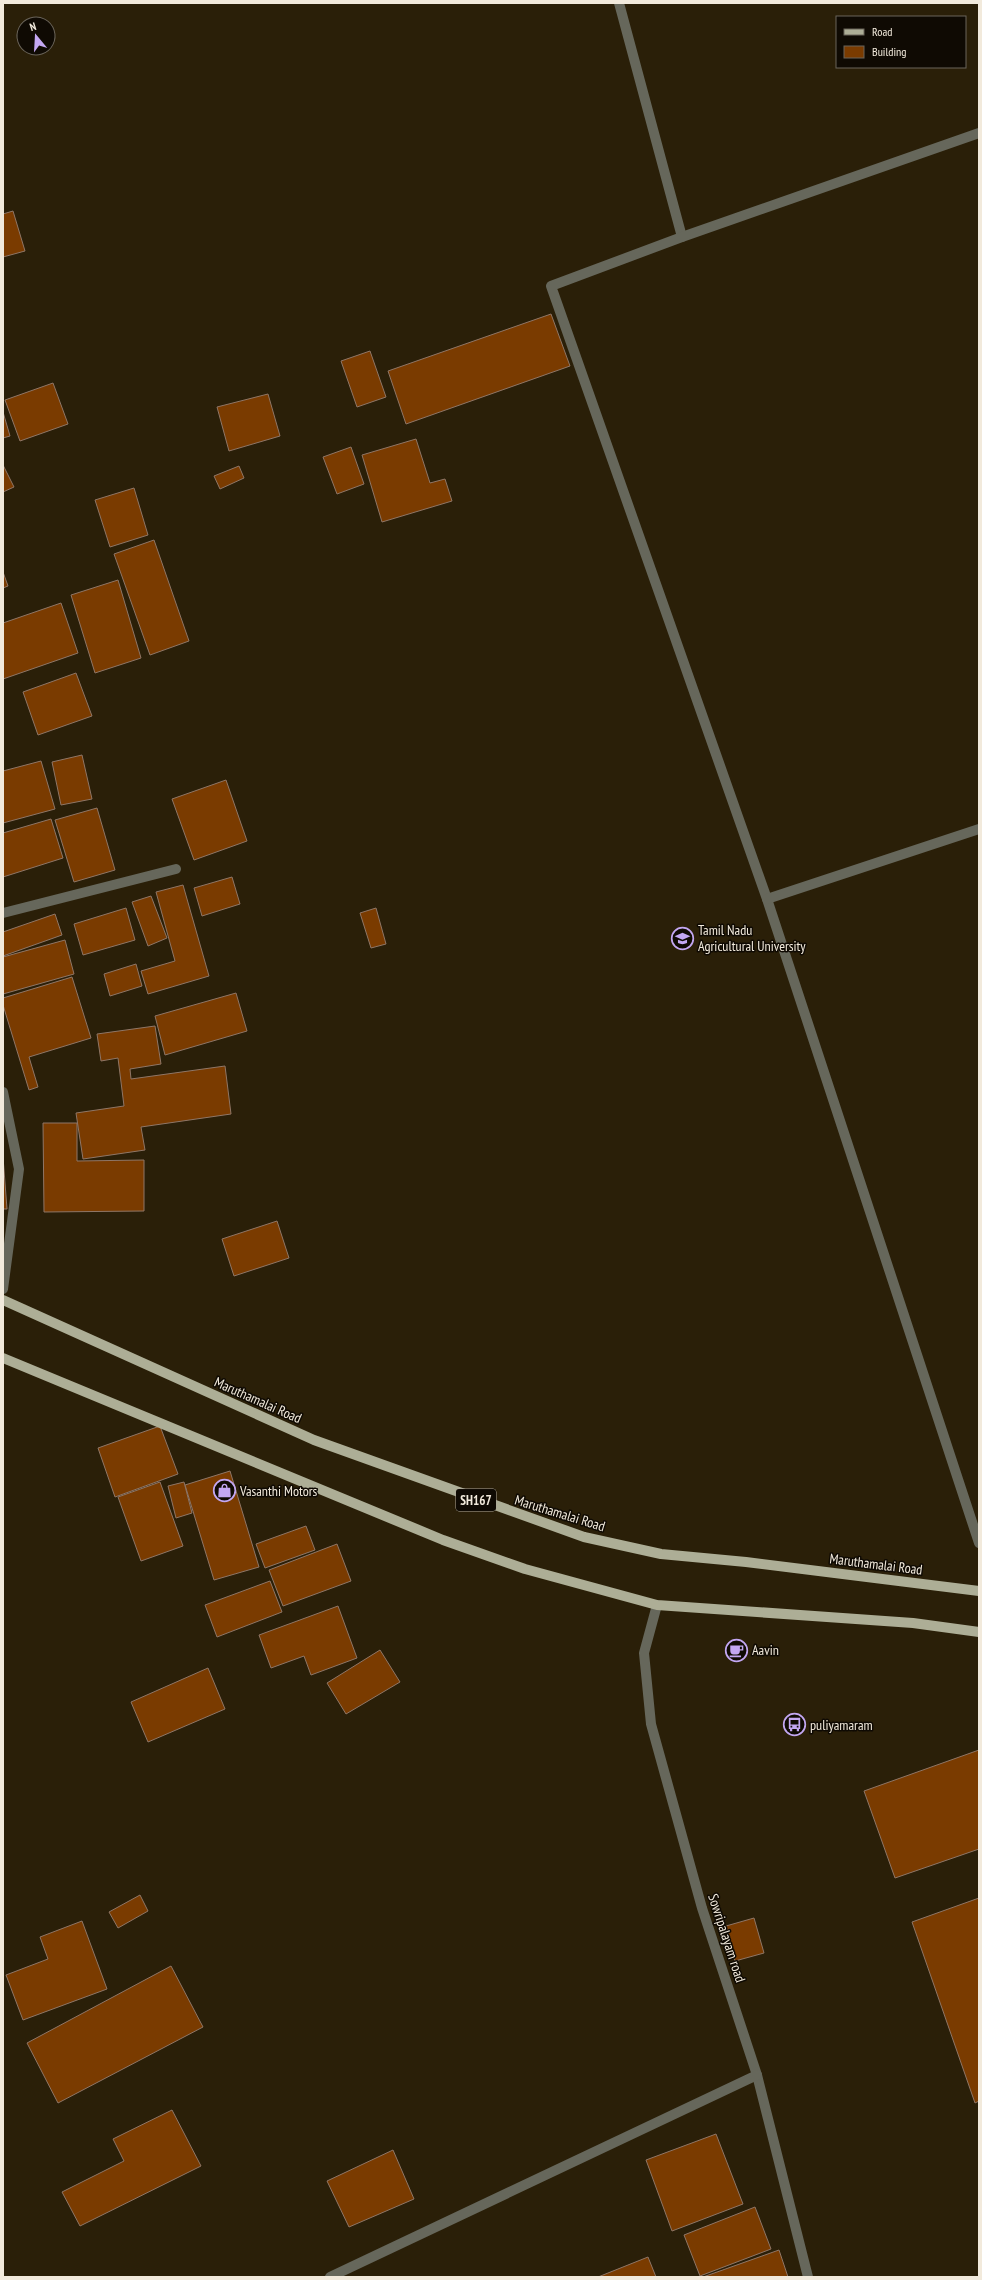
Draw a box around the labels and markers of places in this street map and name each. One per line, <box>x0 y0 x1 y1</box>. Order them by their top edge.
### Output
place label: Tamil Nadu Agricultural University <box>698 921 806 955</box>
school or university icon: Tamil Nadu Agricultural University <box>670 925 696 951</box>
shop icon: Vasanthi Motors <box>211 1478 237 1504</box>
place label: Vasanthi Motors <box>239 1482 318 1500</box>
cafe icon: Aavin <box>724 1637 750 1663</box>
place label: Aavin <box>752 1641 779 1659</box>
bus stop icon: puliyamaram <box>781 1712 807 1738</box>
place label: puliyamaram <box>810 1716 873 1734</box>

